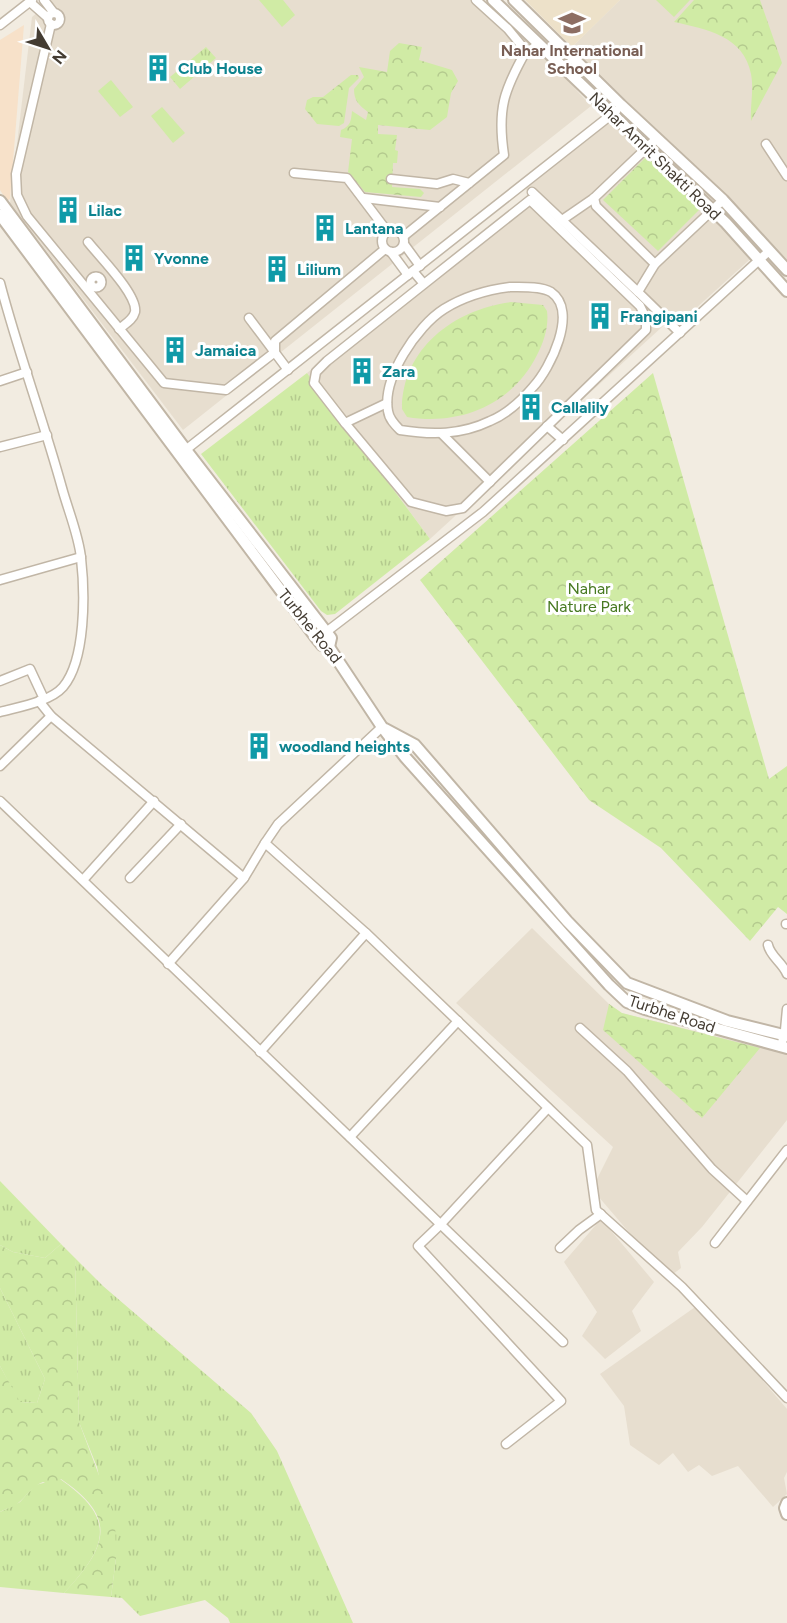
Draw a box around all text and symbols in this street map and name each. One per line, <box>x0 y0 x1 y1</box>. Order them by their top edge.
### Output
school or university icon: Nahar International School <box>557 8 587 38</box>
north arrow <box>18 18 78 78</box>
place label: Nahar International School <box>501 41 643 78</box>
text: N <box>48 46 71 68</box>
building icon: Club House <box>143 53 173 83</box>
place label: Club House <box>178 59 263 78</box>
street label: Nahar Amrit Shakti Road <box>585 88 725 224</box>
building icon: Lilac <box>53 195 83 225</box>
place label: Lilac <box>88 201 122 220</box>
building icon: Lantana <box>310 213 340 243</box>
place label: Lantana <box>345 219 404 238</box>
building icon: Yvonne <box>119 243 149 273</box>
place label: Yvonne <box>154 249 209 268</box>
building icon: Lilium <box>262 254 292 284</box>
place label: Lilium <box>297 260 341 279</box>
building icon: Frangipani <box>585 301 615 331</box>
place label: Frangipani <box>620 307 698 326</box>
building icon: Jamaica <box>160 335 190 365</box>
place label: Jamaica <box>195 341 256 360</box>
building icon: Zara <box>347 356 377 386</box>
place label: Zara <box>382 362 415 381</box>
building icon: Callalily <box>516 392 546 422</box>
place label: Callalily <box>551 398 610 417</box>
park label: Nahar Nature Park <box>547 579 631 616</box>
street label: Turbhe Road <box>274 585 346 667</box>
building icon: woodland heights <box>244 731 274 761</box>
place label: woodland heights <box>279 737 410 756</box>
street label: Turbhe Road <box>626 991 718 1037</box>

